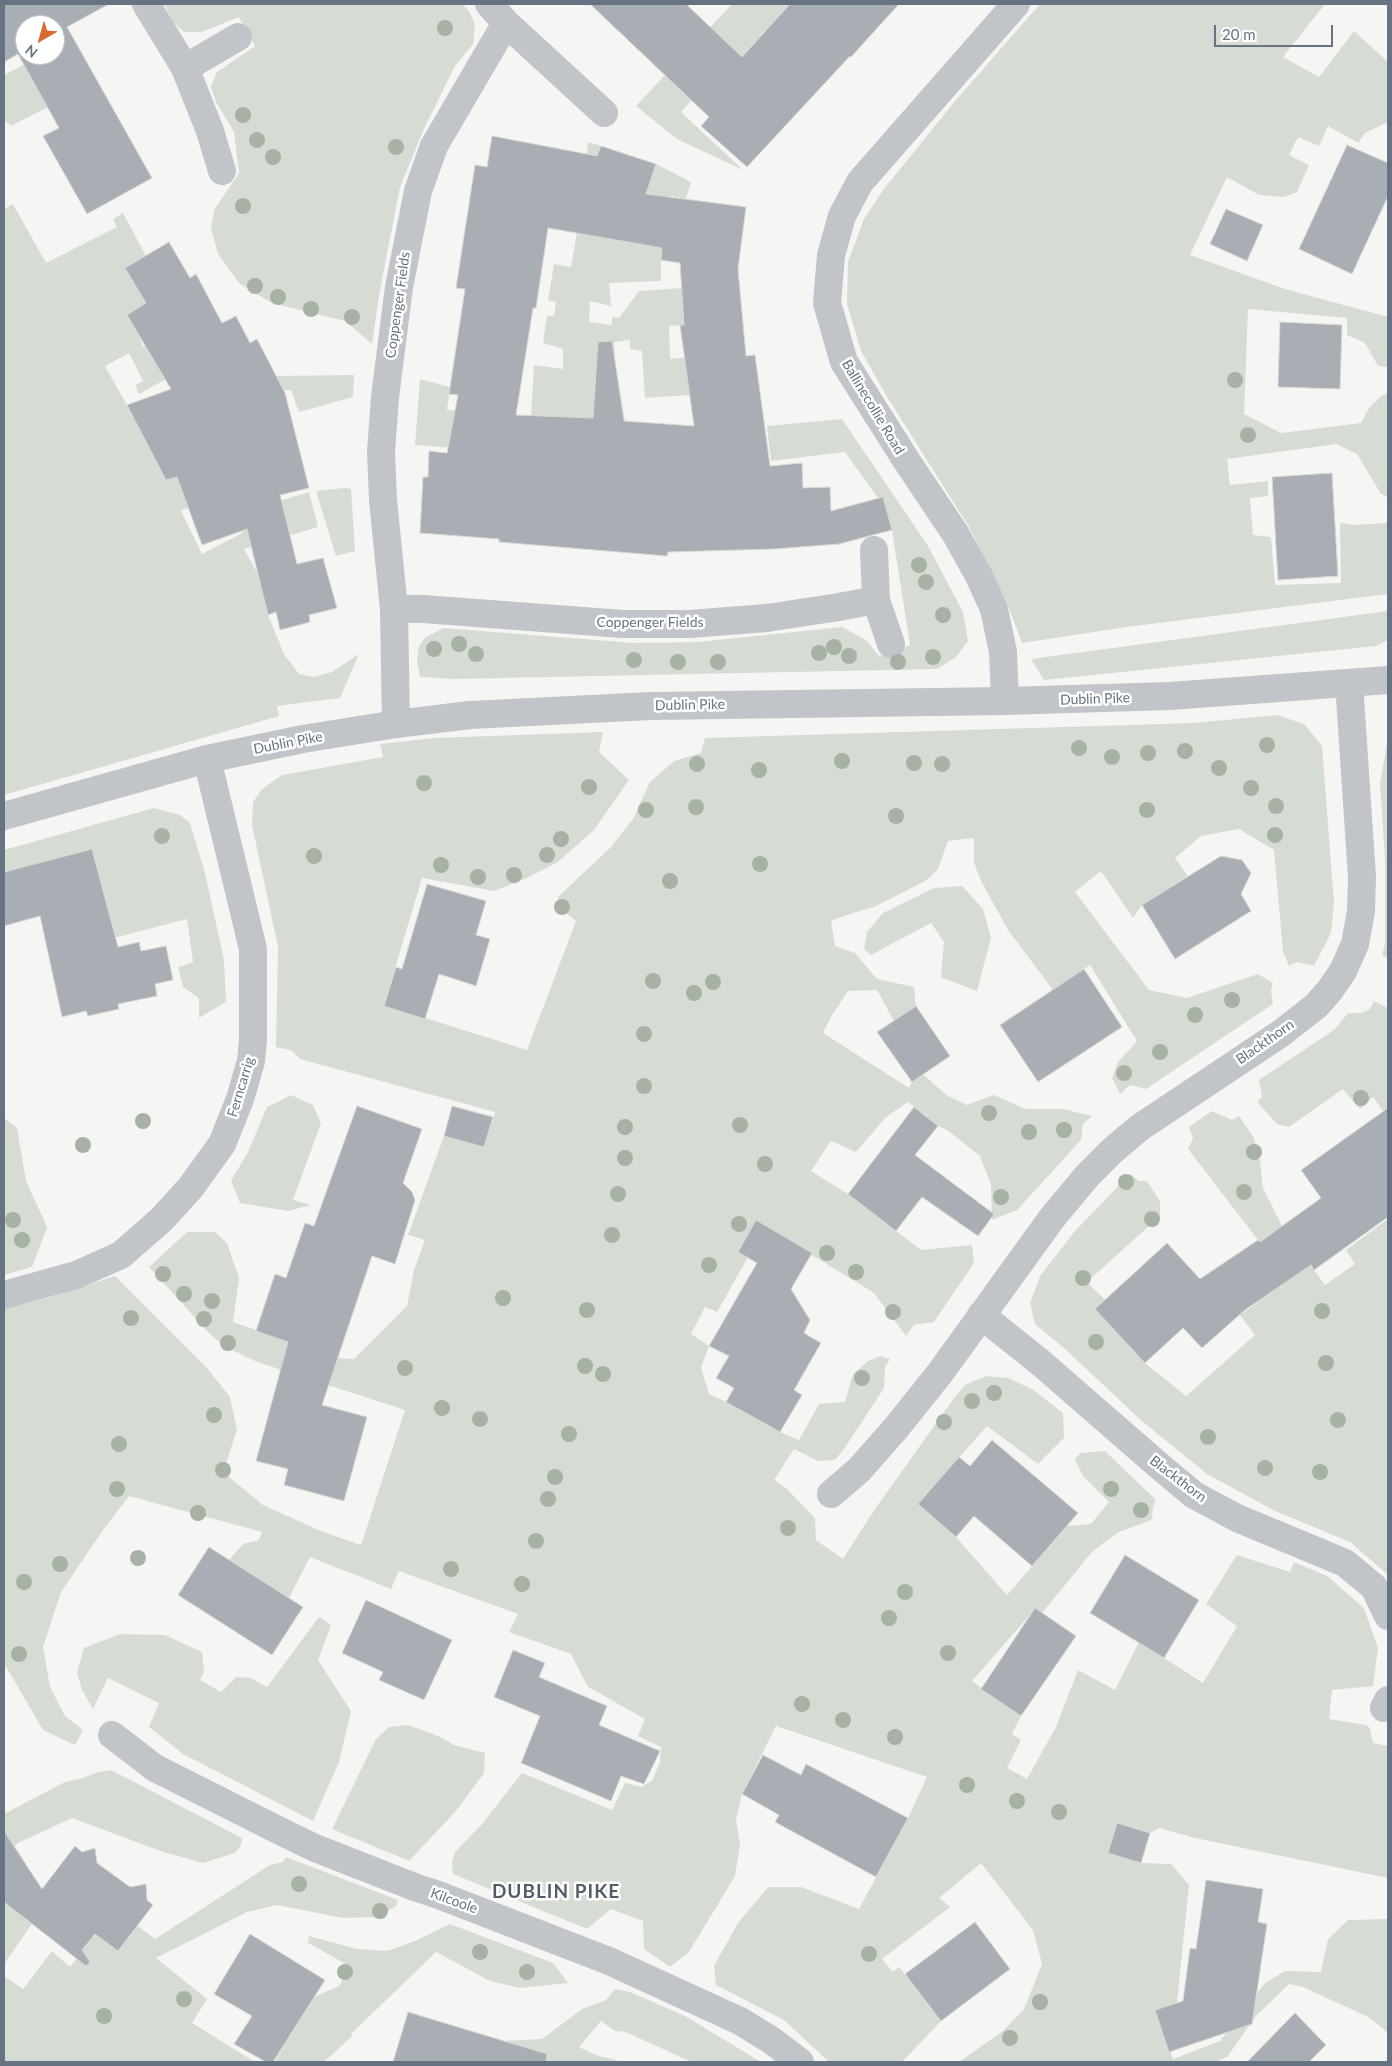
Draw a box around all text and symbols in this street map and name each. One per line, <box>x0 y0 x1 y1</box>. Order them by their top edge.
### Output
north arrow <box>15 15 65 65</box>
scale bar <box>1217 15 1336 47</box>
text: 20 m <box>1222 25 1256 43</box>
text: N <box>22 41 41 61</box>
street label: Coppenger Fields <box>382 251 414 359</box>
street label: Ballinecollie Road <box>838 357 908 457</box>
street label: Coppenger Fields <box>596 614 704 630</box>
street label: Dublin Pike <box>1060 689 1130 709</box>
street label: Dublin Pike <box>655 696 725 714</box>
street label: Dublin Pike <box>252 728 324 758</box>
street label: Blackthorn <box>1233 1016 1297 1068</box>
street label: Ferncarrig <box>224 1055 258 1119</box>
street label: Blackthorn <box>1146 1452 1210 1506</box>
district label: DUBLIN PIKE <box>491 1881 621 1903</box>
street label: Kilcoole <box>428 1885 480 1917</box>

